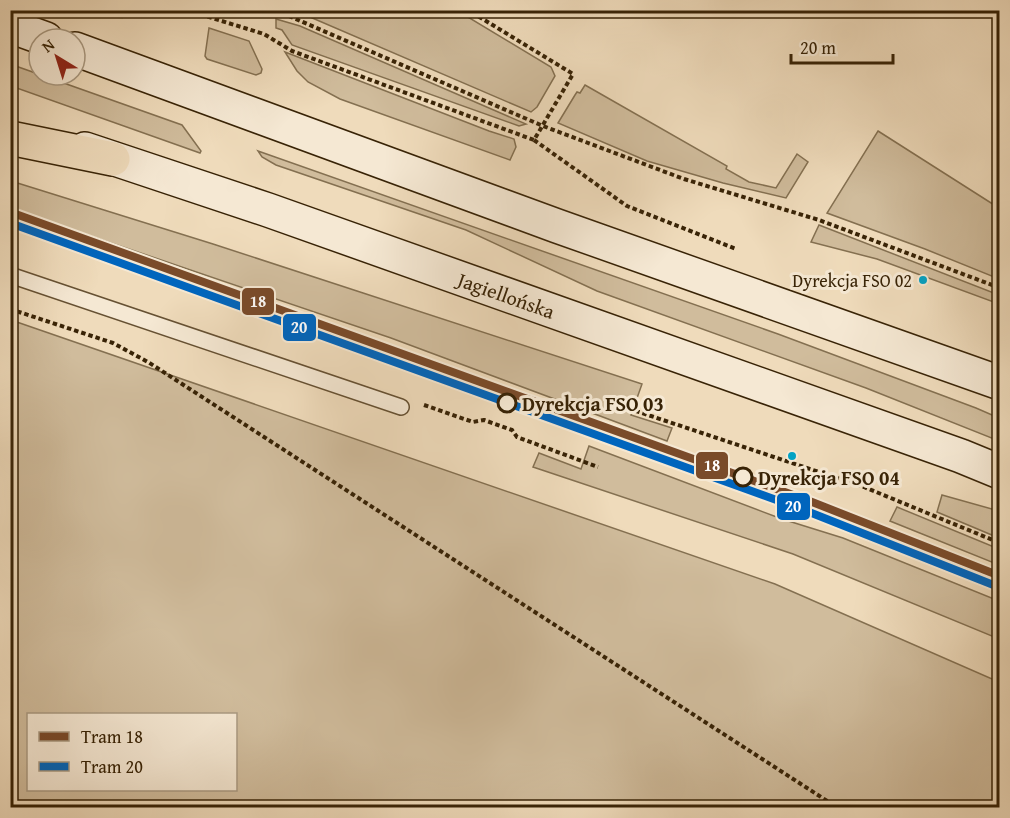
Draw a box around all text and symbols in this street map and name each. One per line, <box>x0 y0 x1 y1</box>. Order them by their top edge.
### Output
north arrow <box>27 27 87 87</box>
scale bar <box>791 27 893 65</box>
text: N <box>36 32 60 58</box>
text: 20 m <box>800 34 836 61</box>
street label: Jagiellońska <box>451 263 559 325</box>
place label: Dyrekcja FSO 02 <box>792 267 912 294</box>
marker: Dyrekcja FSO 02 <box>917 274 929 286</box>
line badge: 18 <box>241 287 275 316</box>
text: 18 <box>250 289 266 313</box>
line badge: 20 <box>282 313 317 342</box>
text: 20 <box>291 315 307 339</box>
place label: Dyrekcja FSO 03 <box>522 389 664 418</box>
marker: Dyrekcja FSO 03 <box>497 393 517 413</box>
unlabelled marker <box>786 450 798 462</box>
line badge: 18 <box>695 451 729 480</box>
text: 18 <box>704 453 720 477</box>
place label: Dyrekcja FSO 04 <box>758 463 900 492</box>
marker: Dyrekcja FSO 04 <box>733 467 753 487</box>
line badge: 20 <box>776 492 811 521</box>
text: 20 <box>785 494 801 518</box>
legend <box>27 713 237 791</box>
text: Tram 18 <box>81 723 143 750</box>
text: Tram 20 <box>81 753 143 780</box>

